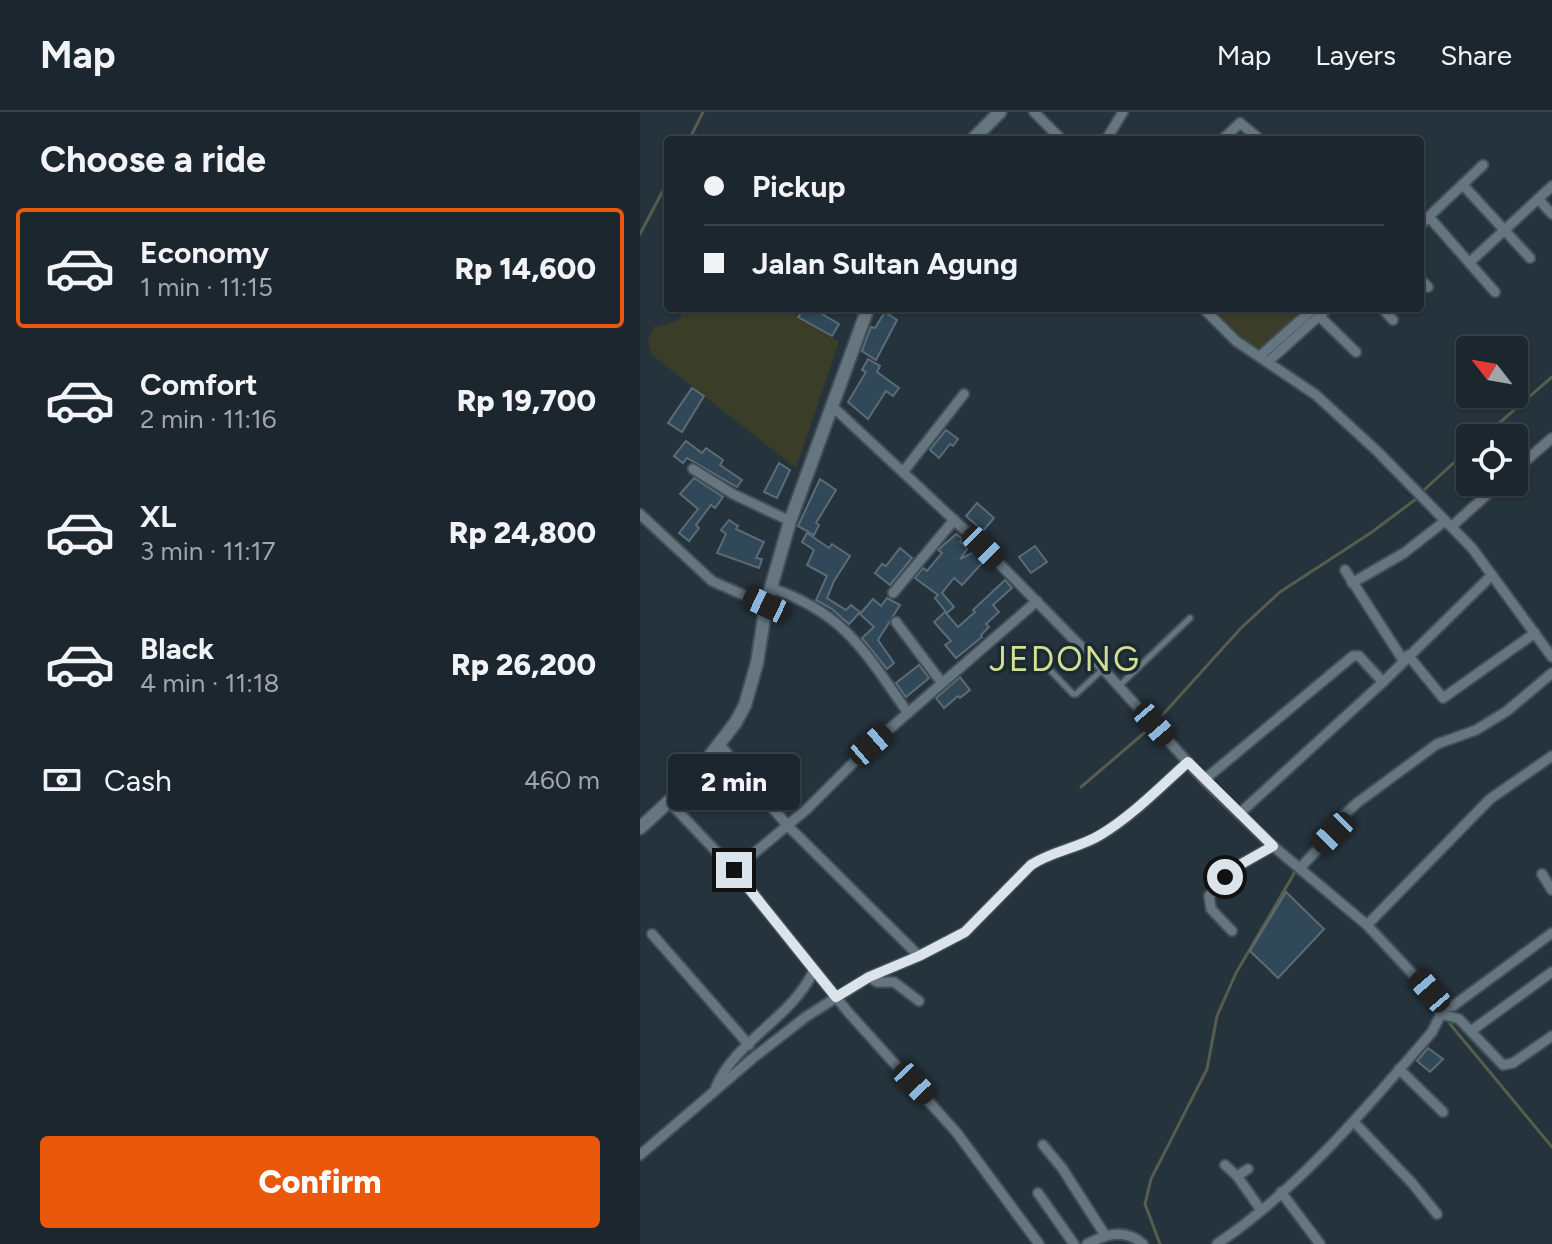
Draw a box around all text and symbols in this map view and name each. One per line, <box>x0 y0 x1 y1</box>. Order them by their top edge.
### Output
text: Map <box>40 32 116 78</box>
text: Map <box>1217 38 1271 72</box>
text: Layers <box>1315 38 1396 72</box>
text: Share <box>1440 38 1512 72</box>
text: Choose a ride <box>40 138 266 181</box>
text: Pickup <box>752 168 846 205</box>
icon: car <box>44 232 116 304</box>
text: Economy <box>140 234 269 271</box>
text: Jalan Sultan Agung <box>752 245 1018 282</box>
text: Rp 14,600 <box>454 250 596 287</box>
text: 1 min · 11:15 <box>140 271 273 303</box>
north arrow <box>1456 336 1528 408</box>
map controls <box>1456 336 1528 496</box>
icon: car <box>44 364 116 436</box>
text: Comfort <box>140 366 258 403</box>
text: Rp 19,700 <box>457 382 596 419</box>
text: 2 min · 11:16 <box>140 403 277 435</box>
button: locate <box>1456 424 1528 496</box>
icon: car <box>44 496 116 568</box>
text: XL <box>140 498 176 535</box>
text: Rp 24,800 <box>449 514 596 551</box>
car <box>958 522 1008 572</box>
text: 3 min · 11:17 <box>140 535 275 567</box>
car <box>739 584 793 626</box>
icon: car <box>44 628 116 700</box>
text: Black <box>140 630 214 667</box>
district label: JEDONG <box>989 639 1141 680</box>
text: Rp 26,200 <box>451 646 596 683</box>
text: 4 min · 11:18 <box>140 667 279 699</box>
car <box>1129 698 1179 750</box>
car <box>845 720 897 770</box>
callout: 2 min <box>668 754 800 810</box>
icon: cash <box>40 758 84 802</box>
text: Cash <box>104 762 172 799</box>
text: 460 m <box>524 764 600 796</box>
text: 2 min <box>701 766 767 798</box>
car <box>1308 807 1358 859</box>
route end <box>716 852 752 888</box>
route start <box>1207 859 1243 895</box>
car <box>1405 965 1455 1017</box>
car <box>889 1057 939 1109</box>
button: Confirm <box>40 1136 600 1228</box>

